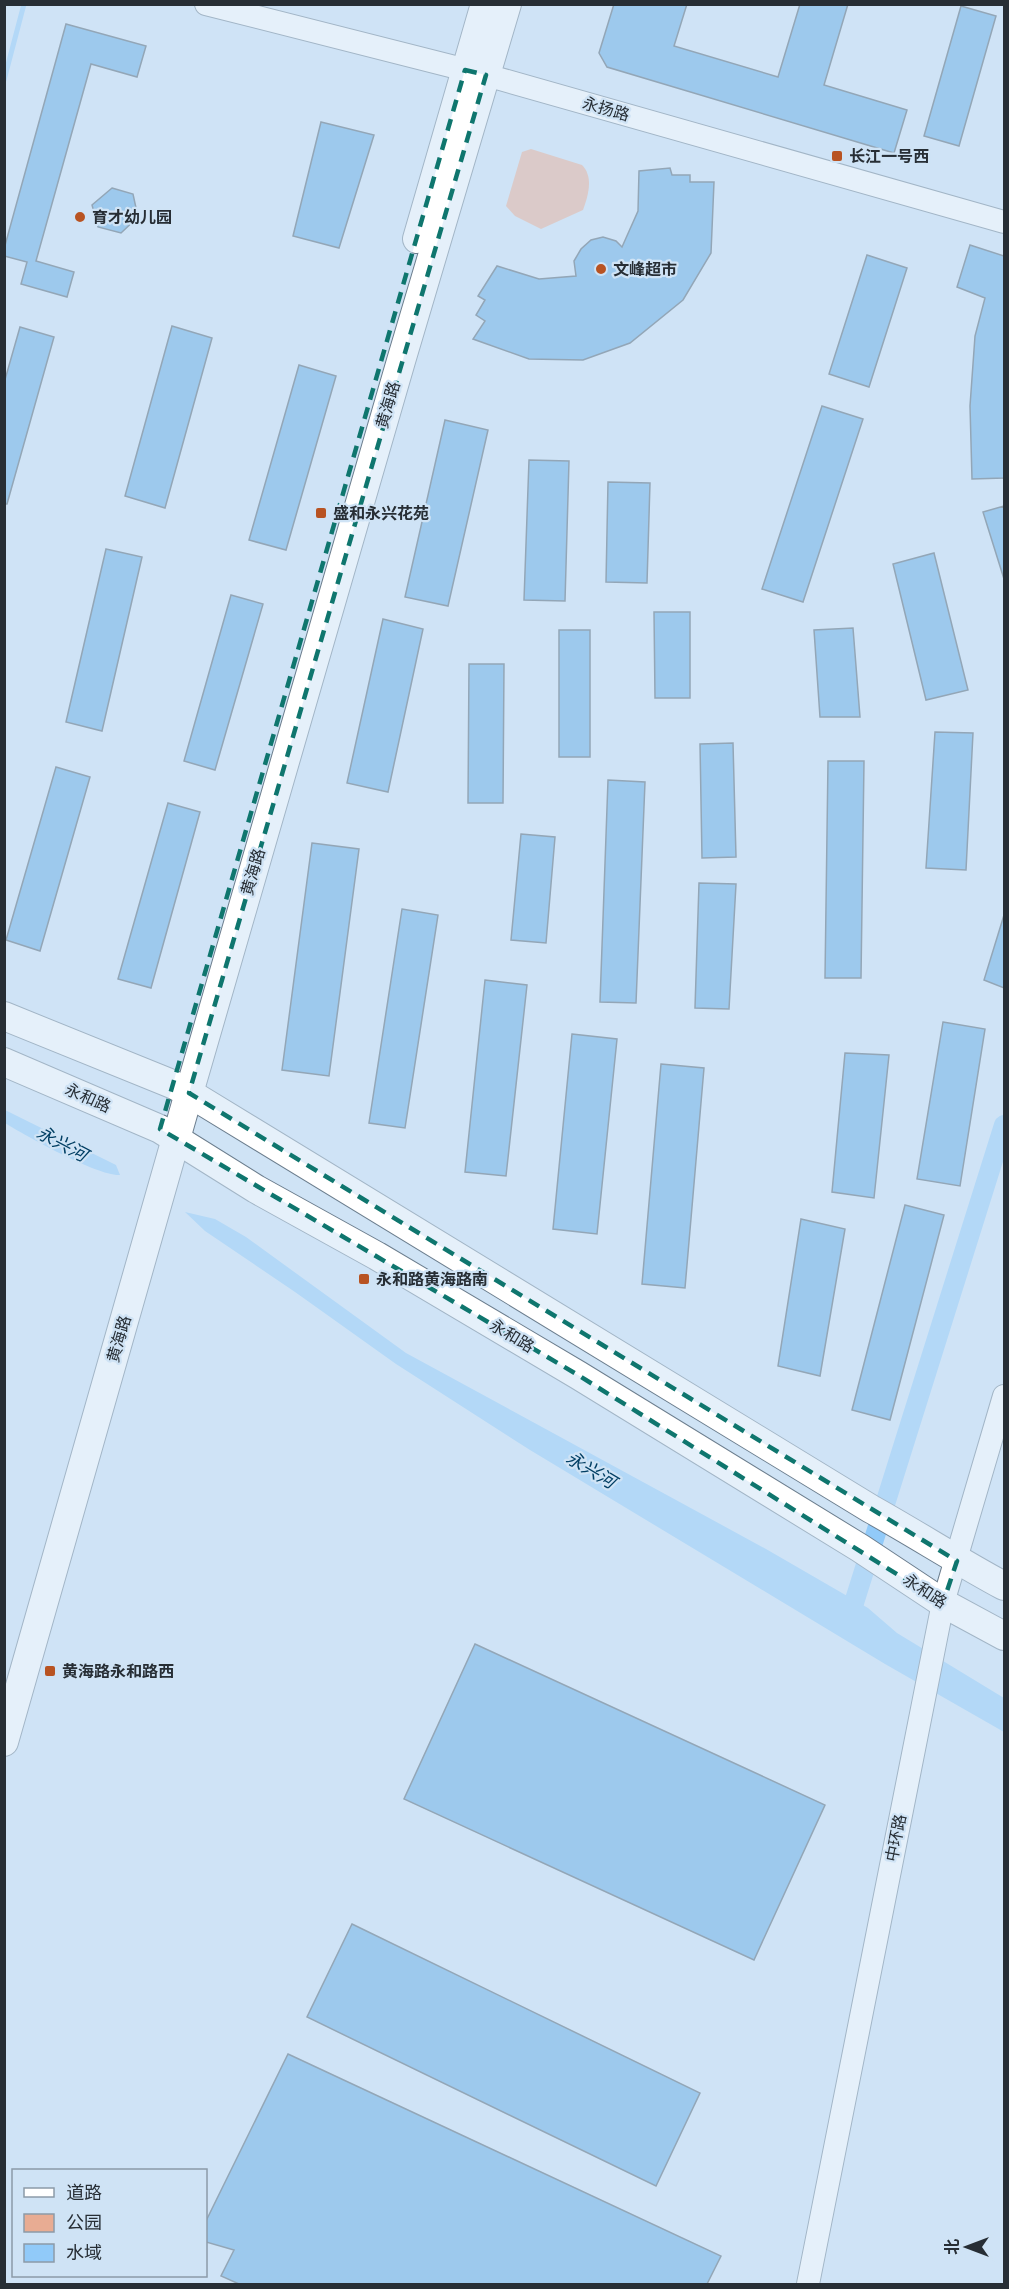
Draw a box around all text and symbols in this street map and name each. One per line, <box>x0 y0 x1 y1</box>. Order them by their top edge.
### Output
street label: 永扬路 <box>580 92 632 126</box>
place label: 长江一号西 <box>849 146 929 167</box>
marker: 长江一号西 <box>830 149 844 163</box>
place label: 育才幼儿园 <box>92 207 172 228</box>
marker: 育才幼儿园 <box>73 210 87 224</box>
place label: 文峰超市 <box>613 259 677 280</box>
marker: 文峰超市 <box>594 262 608 276</box>
street label: 黄海路 <box>371 379 405 431</box>
place label: 盛和永兴花苑 <box>333 503 429 524</box>
marker: 盛和永兴花苑 <box>314 506 328 520</box>
street label: 黄海路 <box>236 846 270 898</box>
street label: 永和路 <box>62 1079 114 1117</box>
water label: 永兴河 <box>33 1121 94 1169</box>
place label: 永和路黄海路南 <box>376 1269 488 1290</box>
marker: 永和路黄海路南 <box>357 1272 371 1286</box>
street label: 黄海路 <box>102 1313 136 1365</box>
street label: 永和路 <box>486 1315 538 1357</box>
water label: 永兴河 <box>562 1446 623 1496</box>
street label: 永和路 <box>899 1569 951 1613</box>
place label: 黄海路永和路西 <box>62 1661 174 1682</box>
marker: 黄海路永和路西 <box>43 1664 57 1678</box>
street label: 中环路 <box>881 1812 911 1864</box>
legend <box>12 2169 207 2277</box>
text: 道路 <box>66 2181 102 2205</box>
text: 公园 <box>66 2211 102 2235</box>
north arrow <box>937 2217 997 2277</box>
text: 北 <box>942 2239 963 2255</box>
text: 水域 <box>66 2241 102 2265</box>

